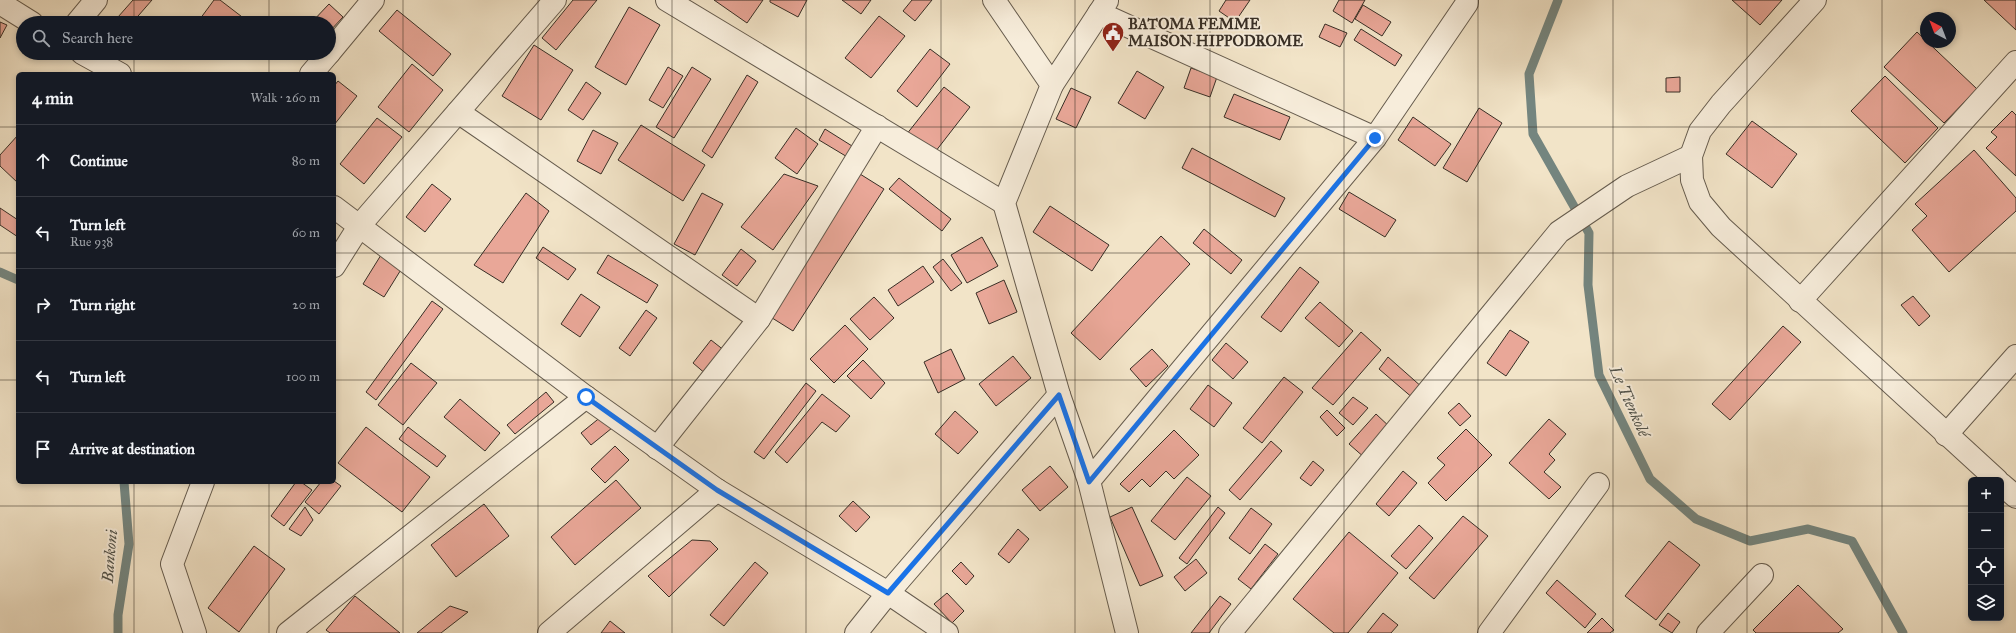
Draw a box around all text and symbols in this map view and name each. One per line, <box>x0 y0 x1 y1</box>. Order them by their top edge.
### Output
north arrow <box>1920 12 1956 48</box>
place label: BATOMA FEMME MAISON HIPPODROME <box>1128 15 1303 50</box>
search box <box>16 16 336 60</box>
public building icon: BATOMA FEMME MAISON HIPPODROME <box>1100 20 1126 53</box>
icon: search <box>30 27 52 49</box>
text: Search here <box>62 29 133 47</box>
text: 4 min <box>32 88 73 109</box>
text: Walk · 260 m <box>250 90 320 106</box>
route end <box>1366 129 1384 147</box>
icon: ahead <box>32 150 54 172</box>
text: Continue <box>70 152 128 170</box>
text: 80 m <box>292 153 320 169</box>
text: Turn left <box>70 216 126 234</box>
icon: left <box>32 222 54 244</box>
text: 60 m <box>292 225 320 241</box>
text: Rue 938 <box>70 234 113 250</box>
icon: right <box>32 294 54 316</box>
text: Turn right <box>70 296 135 314</box>
text: 20 m <box>292 297 320 313</box>
water label: Le Tienkolé <box>1605 362 1655 442</box>
icon: left <box>32 366 54 388</box>
text: Turn left <box>70 368 126 386</box>
text: 100 m <box>286 369 320 385</box>
route start <box>577 388 595 406</box>
icon: arrive <box>32 438 54 460</box>
text: Arrive at destination <box>70 440 195 458</box>
map controls <box>1968 477 2004 621</box>
button: + <box>1968 477 2004 513</box>
button: − <box>1968 513 2004 549</box>
water label: Bankoni <box>98 529 121 584</box>
button: locate <box>1968 549 2004 585</box>
button: layers <box>1968 585 2004 621</box>

